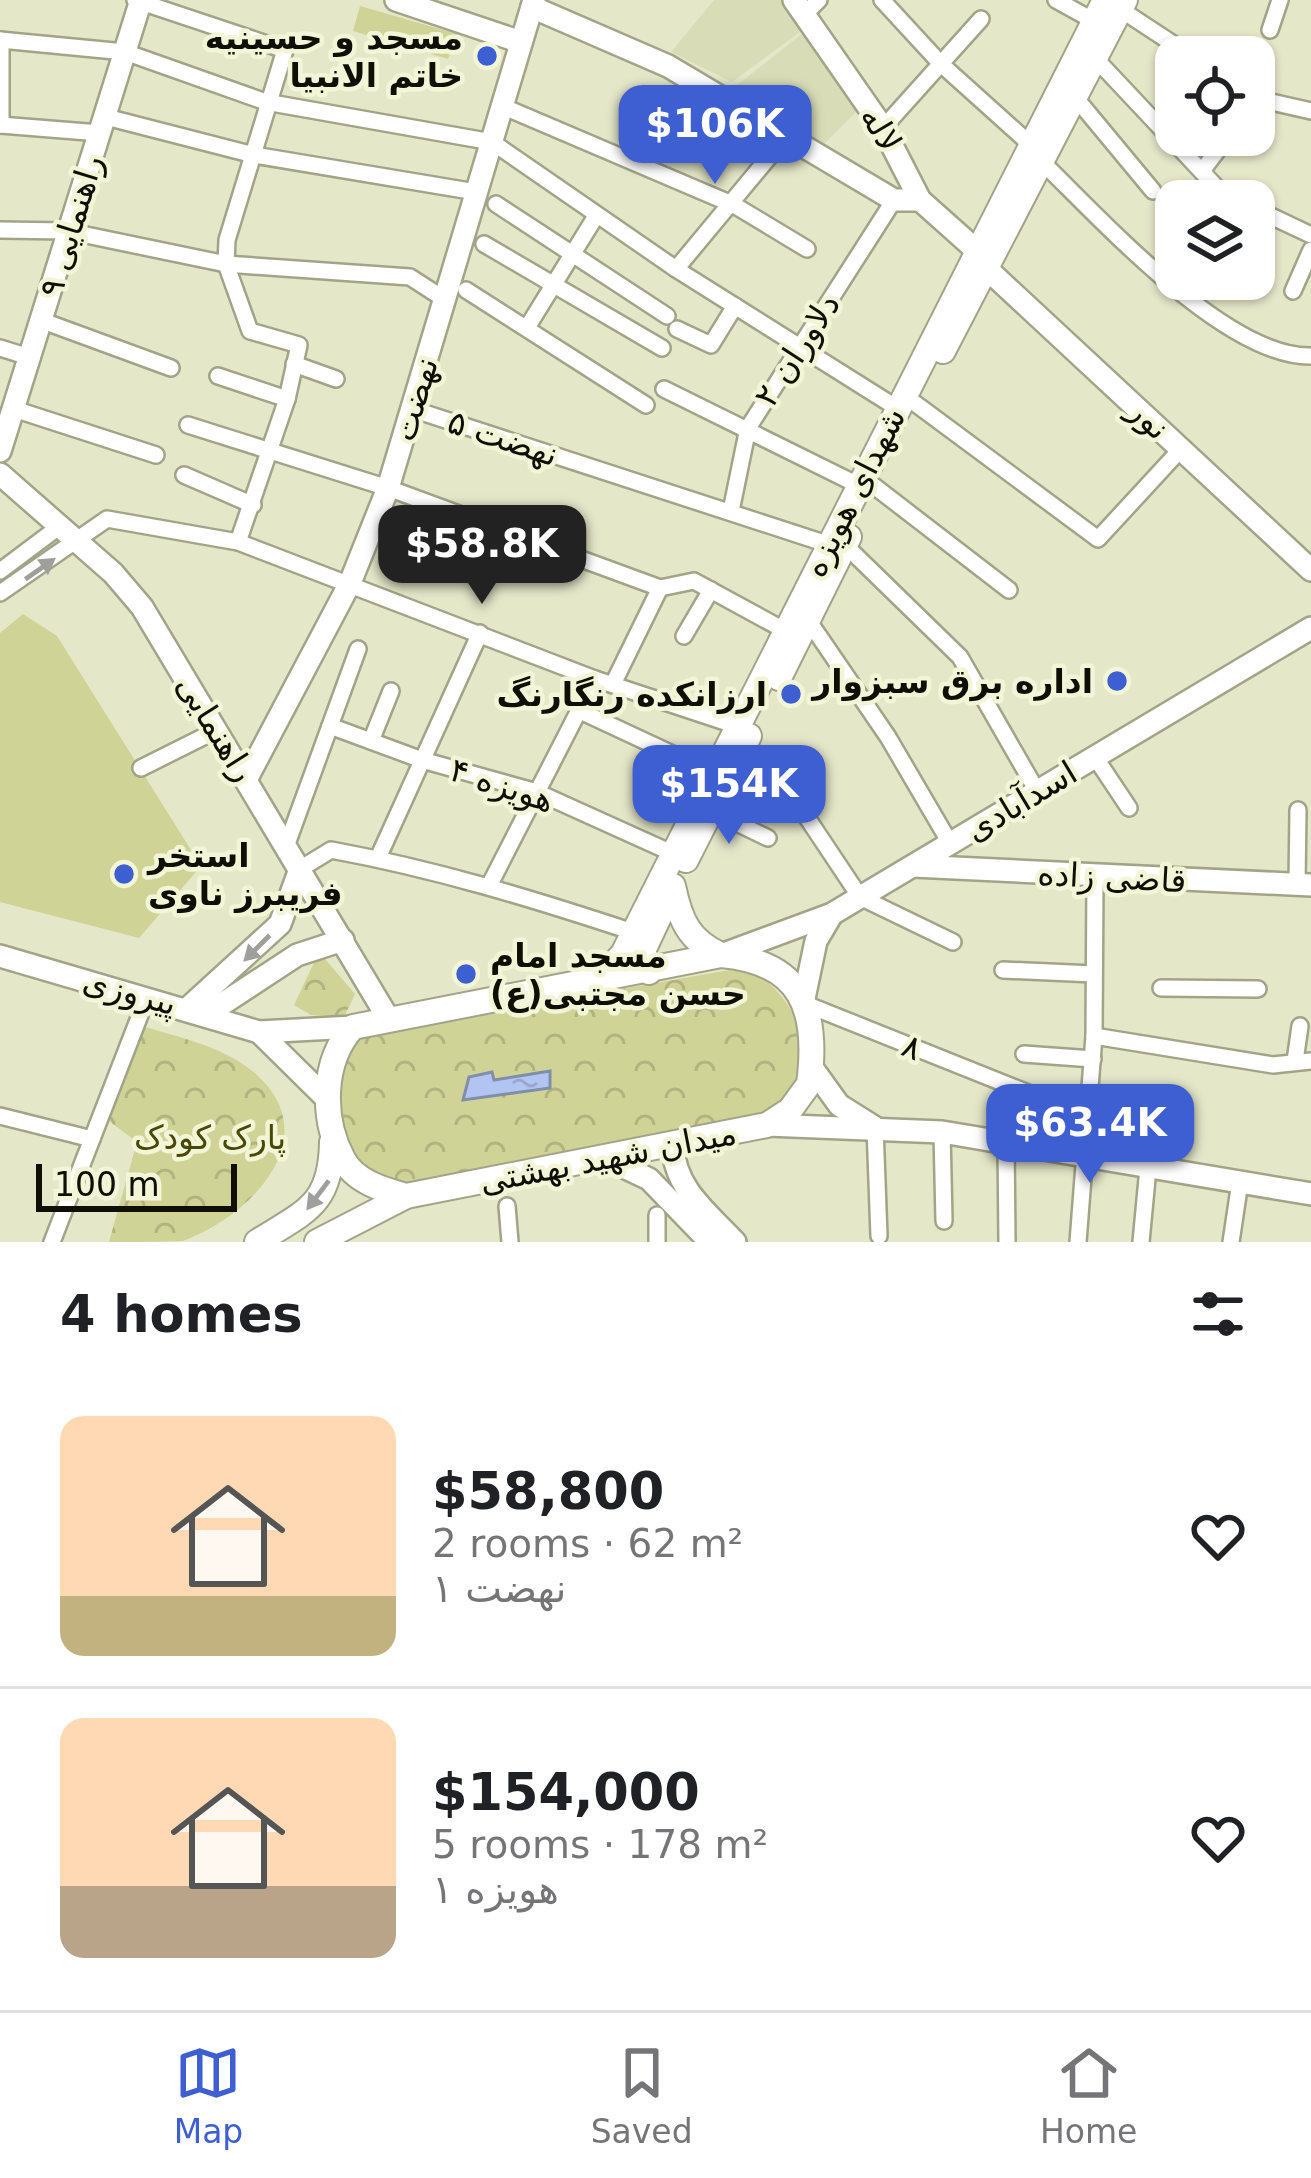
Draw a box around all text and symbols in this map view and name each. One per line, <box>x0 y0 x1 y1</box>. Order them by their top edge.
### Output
place label: مسجد و حسینیه خاتم الانبیا <box>205 18 463 95</box>
map controls <box>1155 36 1275 300</box>
button: locate <box>1155 36 1275 156</box>
marker: مسجد و حسینیه خاتم الانبیا <box>474 43 500 69</box>
pin: $106K <box>631 85 799 187</box>
street label: لاله <box>852 99 910 159</box>
text: $106K <box>646 101 784 146</box>
street label: راهنمایی ۹ <box>31 150 111 302</box>
button: layers <box>1155 180 1275 300</box>
street label: دلاوران ۲ <box>746 286 848 414</box>
street label: نهضت <box>384 352 446 446</box>
street label: نور <box>1119 389 1178 448</box>
street label: شهدای هویزه <box>795 401 913 583</box>
street label: نهضت ۵ <box>443 402 563 474</box>
pin: $58.8K <box>384 505 580 607</box>
text: $58.8K <box>405 521 559 566</box>
one-way arrow <box>24 558 57 581</box>
place label: اداره برق سبزوار <box>810 662 1093 702</box>
street label: راهنمایی <box>168 668 264 788</box>
marker: اداره برق سبزوار <box>1104 668 1130 694</box>
place label: ارزانکده رنگارنگ <box>497 675 767 714</box>
marker: ارزانکده رنگارنگ <box>778 681 804 707</box>
pin: $154K <box>645 745 813 847</box>
street label: هویزه ۴ <box>445 750 559 820</box>
street label: اسدآبادی <box>958 753 1084 849</box>
text: $154K <box>660 761 798 806</box>
place label: استخر فریبرز ناوی <box>146 836 343 914</box>
street label: قاضی زاده <box>1037 854 1187 900</box>
marker: استخر فریبرز ناوی <box>111 861 137 887</box>
one-way arrow <box>243 933 272 961</box>
place label: مسجد امام حسن مجتبی(ع) <box>490 936 746 1014</box>
street label: پیروزی <box>79 961 181 1023</box>
marker: مسجد امام حسن مجتبی(ع) <box>453 961 479 987</box>
street label: ۸ <box>896 1026 928 1068</box>
pin: $63.4K <box>992 1084 1188 1186</box>
text: $63.4K <box>1013 1100 1167 1145</box>
street label: میدان شهید بهشتی <box>476 1113 740 1201</box>
park label: پارک کودک <box>134 1118 286 1157</box>
scale bar <box>36 1158 237 1211</box>
text: 100 m <box>54 1165 160 1204</box>
one-way arrow <box>306 1179 330 1210</box>
icon: filters <box>1185 1281 1251 1347</box>
text: 4 homes <box>60 1285 303 1344</box>
text: $58,800 <box>432 1462 664 1521</box>
icon: home <box>156 1464 300 1608</box>
icon: heart <box>1185 1503 1251 1569</box>
text: 2 rooms · 62 m² <box>432 1521 743 1566</box>
text: نهضت ۱ <box>432 1566 566 1611</box>
text: $154,000 <box>432 1763 700 1822</box>
icon: home <box>156 1766 300 1910</box>
icon: heart <box>1185 1805 1251 1871</box>
text: 5 rooms · 178 m² <box>432 1822 768 1867</box>
text: هویزه ۱ <box>432 1867 559 1912</box>
tab: Map <box>174 2040 243 2151</box>
tab: Saved <box>591 2040 693 2151</box>
tab: Home <box>1040 2040 1137 2151</box>

